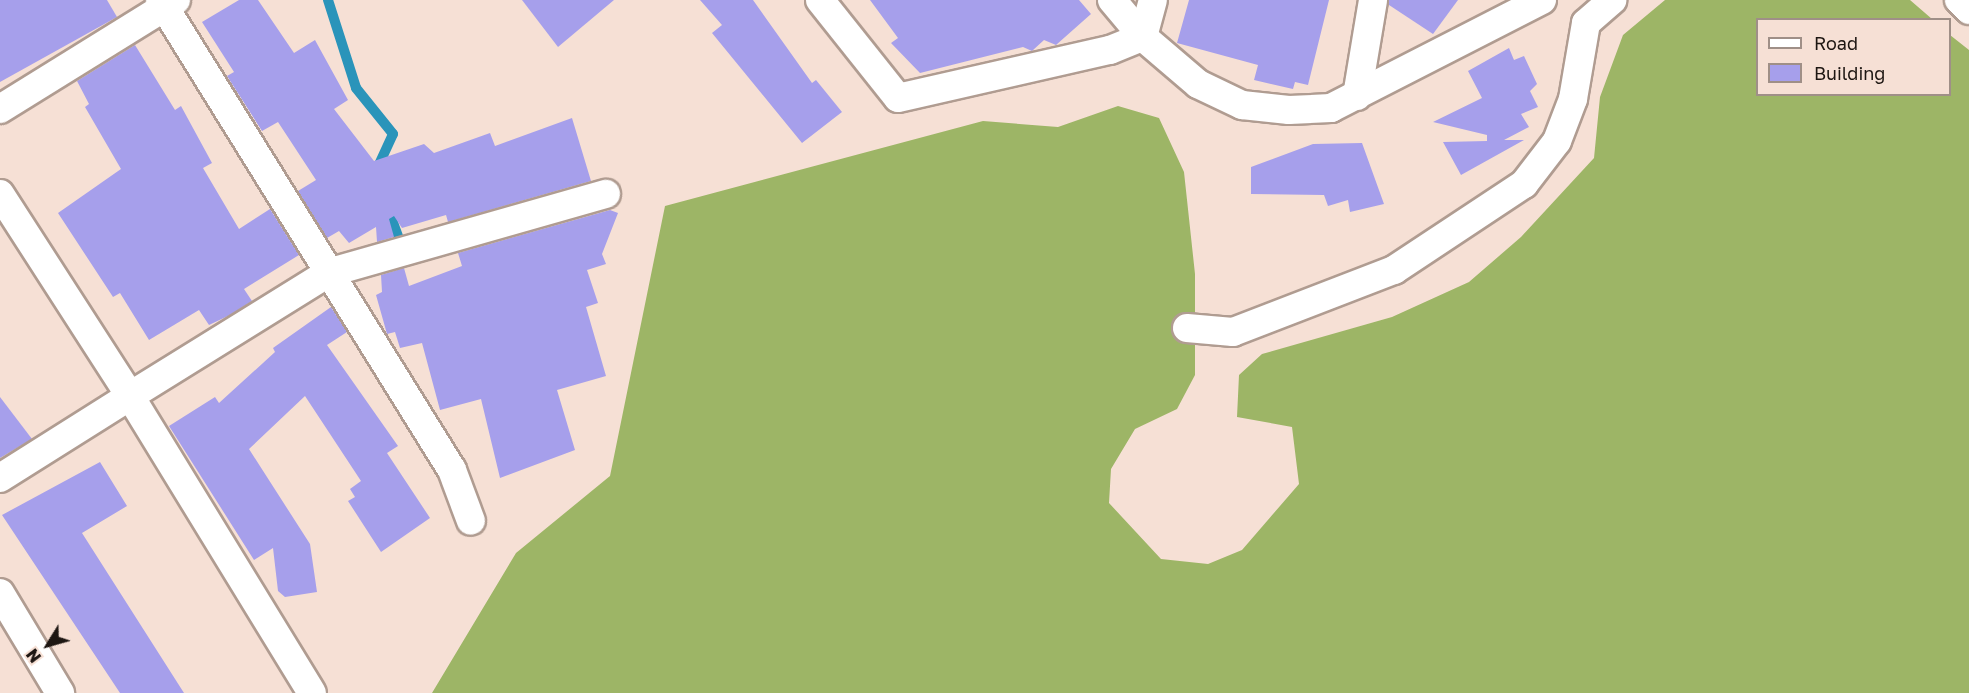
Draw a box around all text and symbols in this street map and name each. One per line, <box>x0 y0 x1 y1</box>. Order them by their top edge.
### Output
legend <box>1756 18 1951 96</box>
text: Road <box>1814 32 1858 54</box>
text: Building <box>1814 62 1885 84</box>
north arrow <box>18 615 78 675</box>
text: N <box>22 645 45 667</box>

